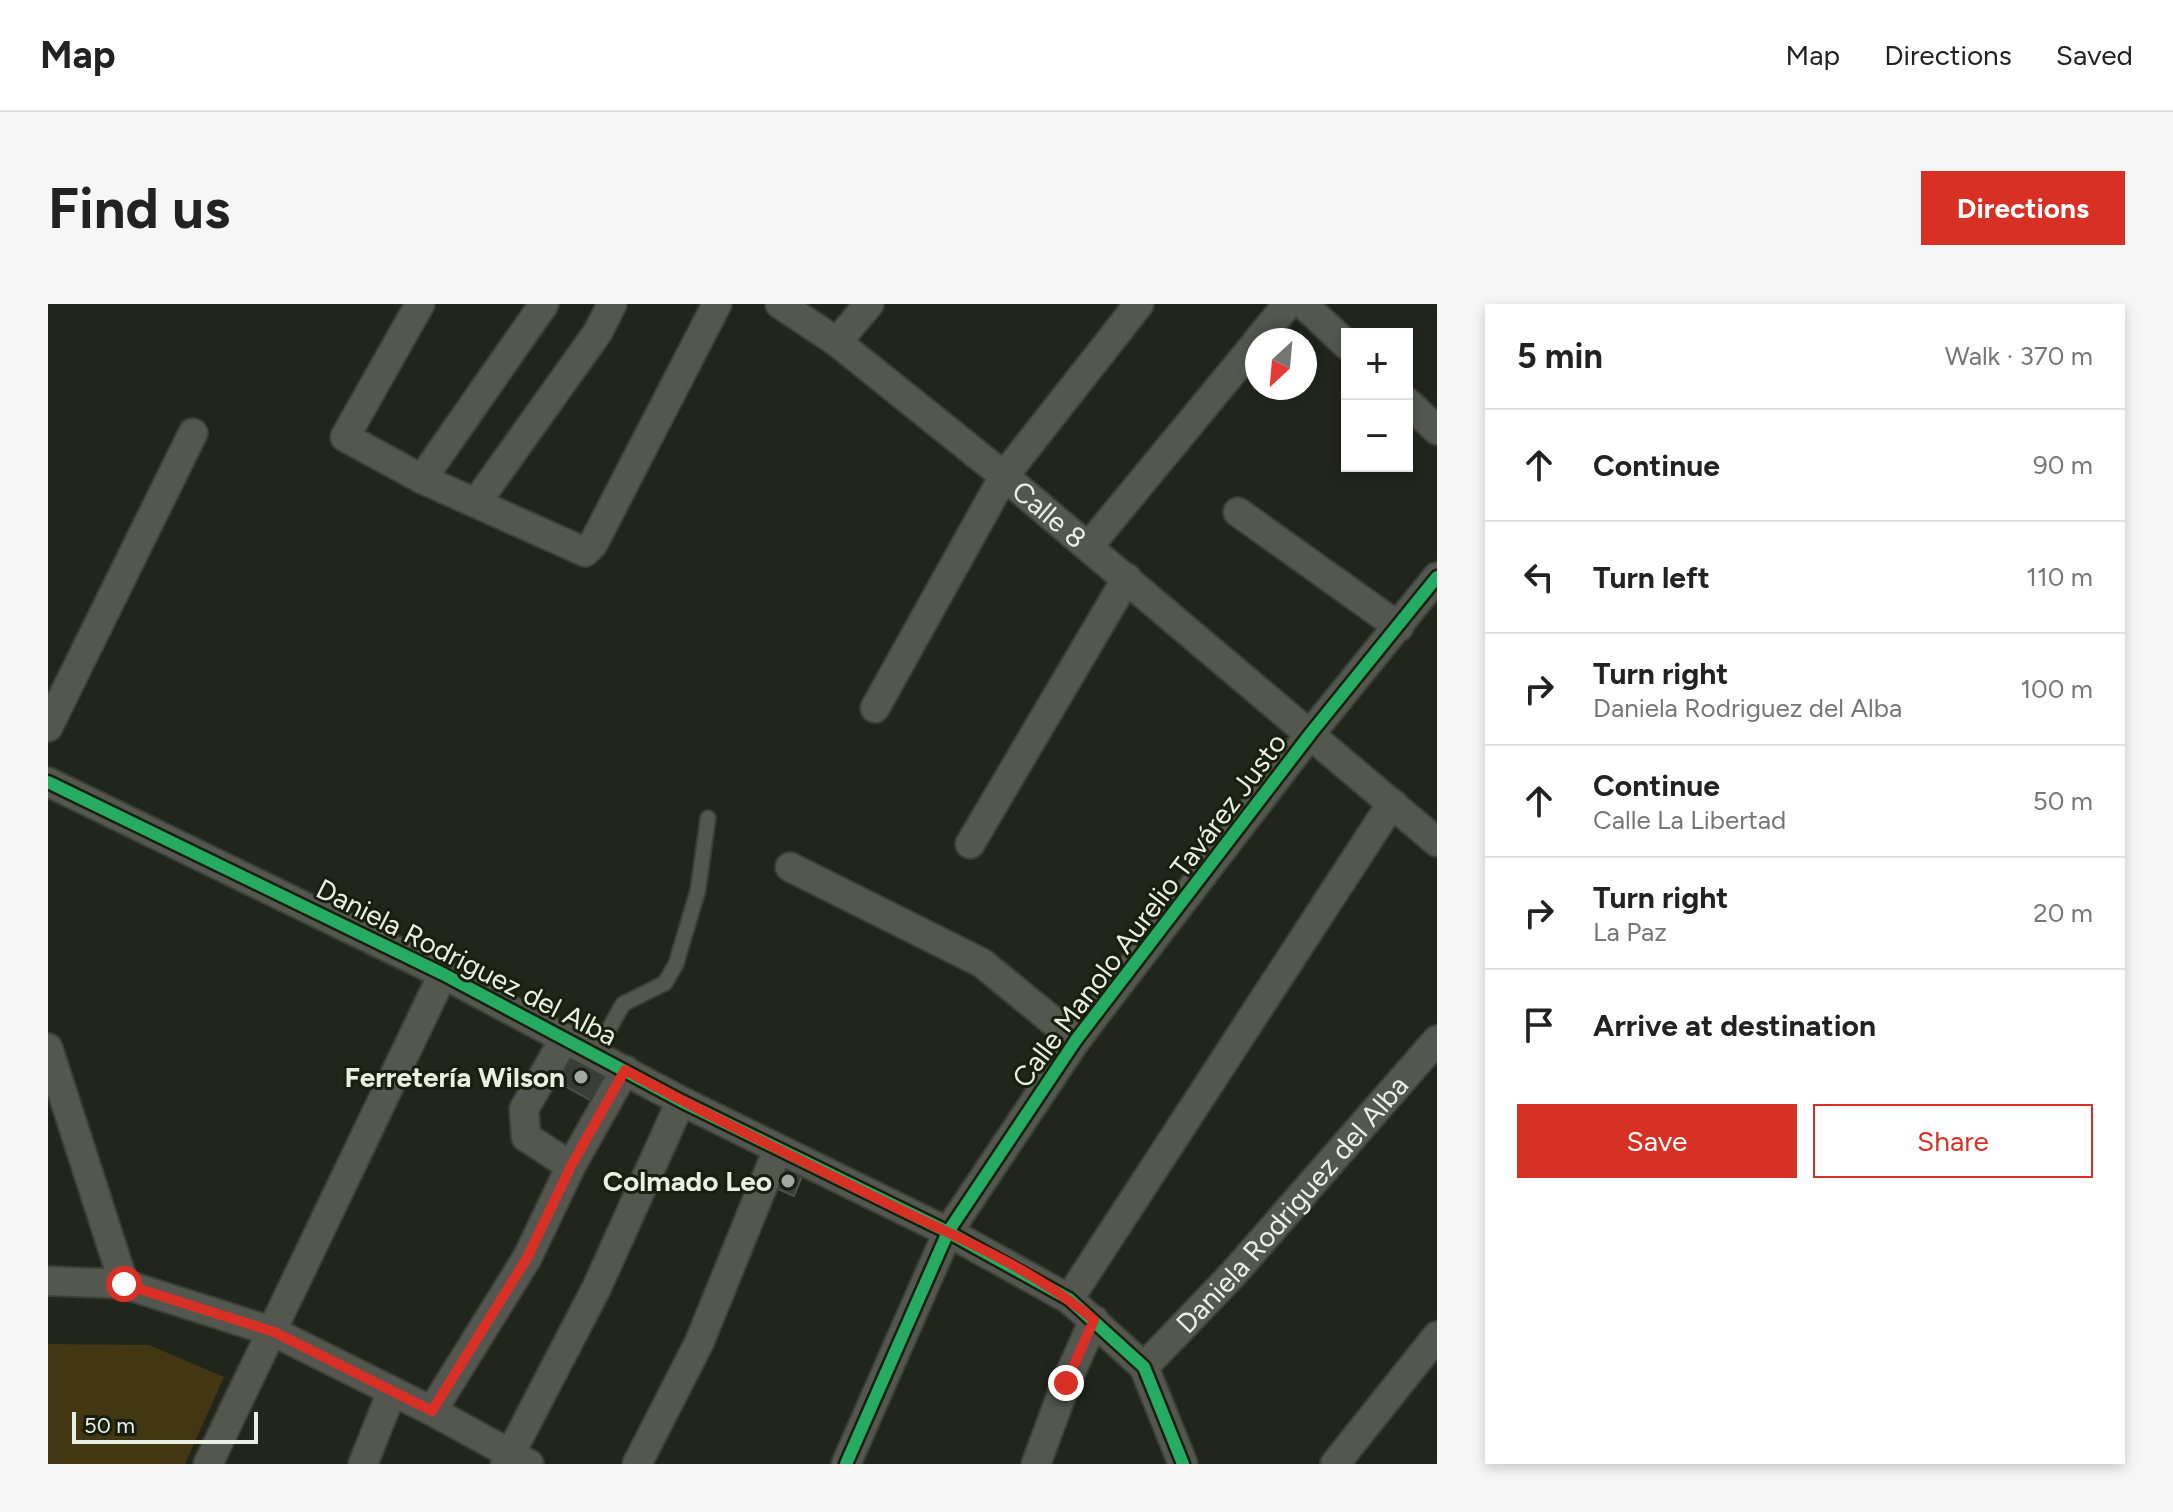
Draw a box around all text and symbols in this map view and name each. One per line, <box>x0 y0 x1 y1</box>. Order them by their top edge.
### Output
text: Map <box>40 32 116 78</box>
text: Map <box>1786 38 1840 72</box>
text: Directions <box>1884 38 2012 72</box>
text: Saved <box>2056 38 2133 72</box>
button: Directions <box>1921 171 2125 245</box>
text: Find us <box>48 175 230 242</box>
north arrow <box>1245 328 1317 400</box>
map controls <box>1341 328 1413 472</box>
button: + <box>1341 328 1413 400</box>
text: 5 min <box>1517 336 1603 377</box>
text: Walk · 370 m <box>1945 340 2093 372</box>
button: − <box>1341 400 1413 472</box>
icon: ahead <box>1517 443 1561 487</box>
text: Continue <box>1593 447 1720 484</box>
text: 90 m <box>2033 449 2093 481</box>
street label: Calle 8 <box>1005 474 1093 555</box>
icon: left <box>1517 555 1561 599</box>
text: Turn left <box>1593 559 1710 596</box>
text: 110 m <box>2026 561 2093 593</box>
text: Turn right <box>1593 655 1728 692</box>
icon: right <box>1517 667 1561 711</box>
text: 100 m <box>2020 673 2093 705</box>
text: Daniela Rodriguez del Alba <box>1593 692 1902 724</box>
street label: Calle Manolo Aurelio Tavárez Justo <box>1005 726 1293 1094</box>
text: Continue <box>1593 767 1720 804</box>
icon: ahead <box>1517 779 1561 823</box>
text: 50 m <box>2033 785 2093 817</box>
text: Calle La Libertad <box>1593 804 1786 836</box>
street label: Daniela Rodriguez del Alba <box>311 871 623 1053</box>
text: Turn right <box>1593 879 1728 916</box>
icon: right <box>1517 891 1561 935</box>
text: 20 m <box>2033 897 2093 929</box>
text: La Paz <box>1593 916 1667 948</box>
icon: arrive <box>1517 1003 1561 1047</box>
text: Arrive at destination <box>1593 1007 1876 1044</box>
place label: Ferretería Wilson <box>344 1060 565 1094</box>
marker: Ferretería Wilson <box>572 1068 590 1086</box>
street label: Daniela Rodriguez del Alba <box>1169 1068 1415 1340</box>
button: Save <box>1517 1104 1797 1178</box>
button: Share <box>1813 1104 2093 1178</box>
place label: Colmado Leo <box>603 1164 772 1198</box>
marker: Colmado Leo <box>779 1172 797 1190</box>
route start <box>106 1266 142 1302</box>
route end <box>1048 1365 1084 1401</box>
scale bar <box>72 1408 258 1444</box>
text: 50 m <box>84 1412 135 1439</box>

